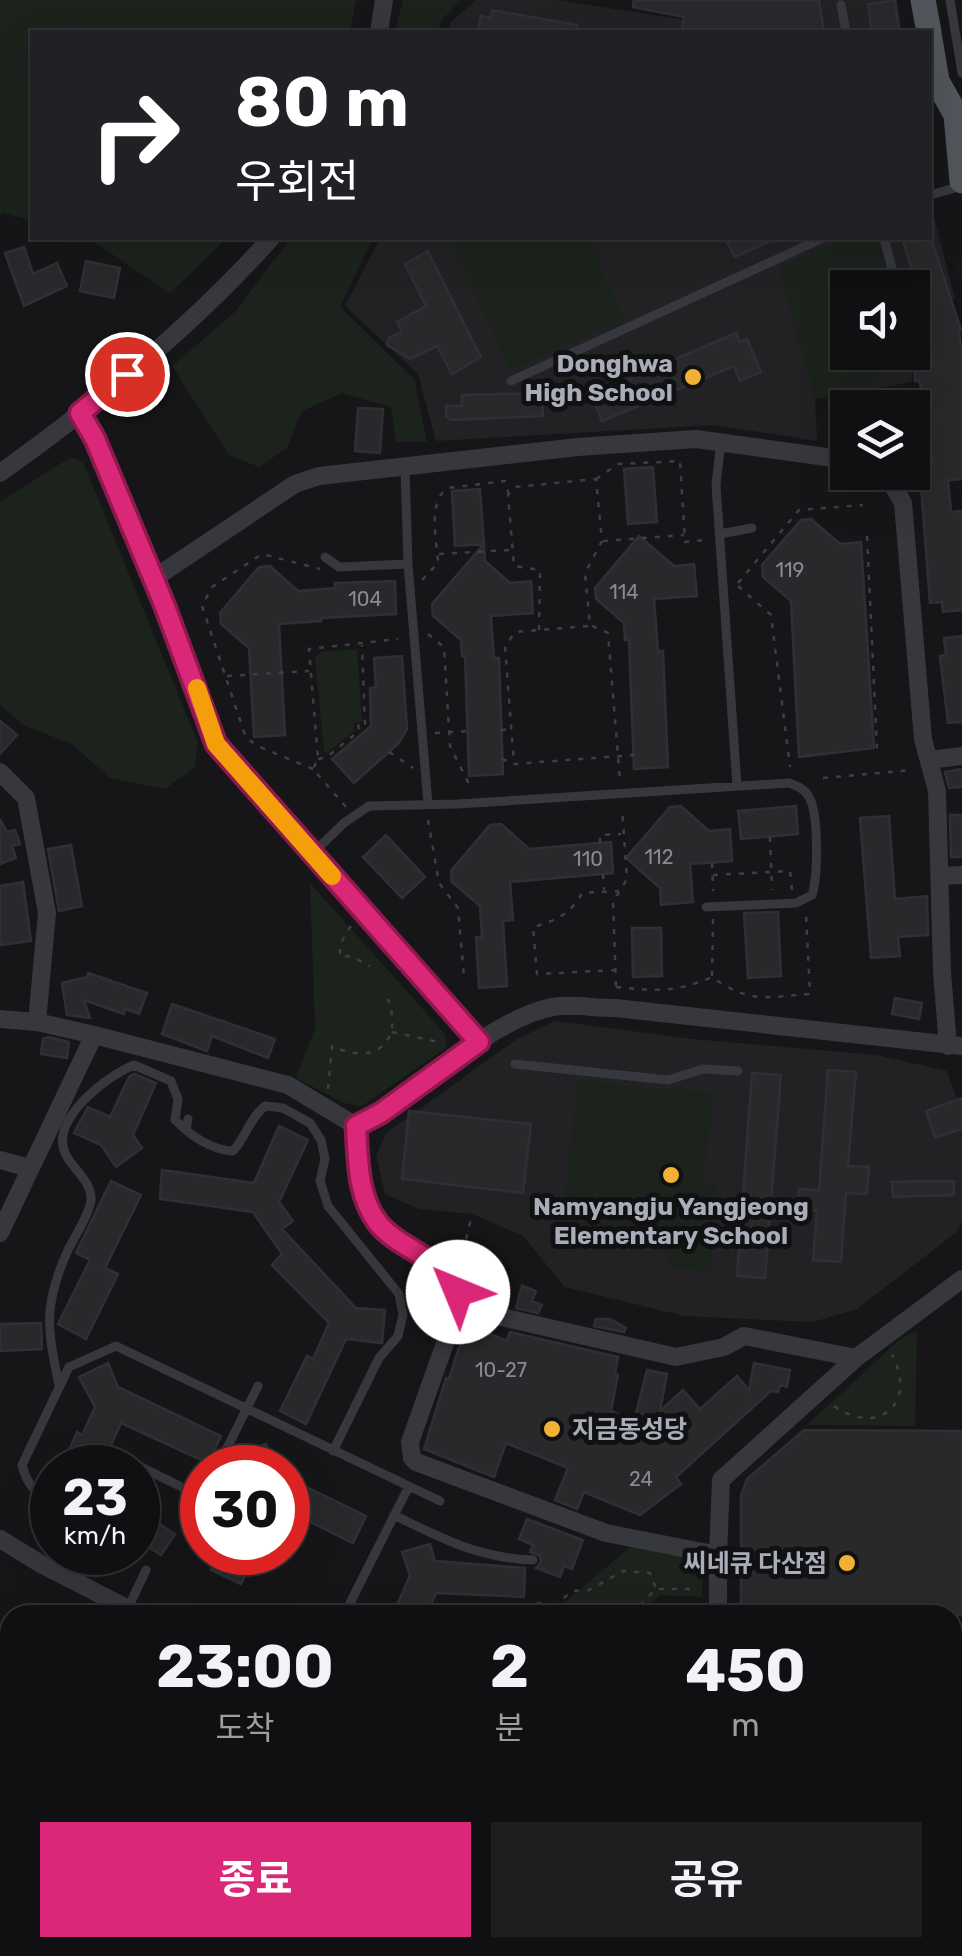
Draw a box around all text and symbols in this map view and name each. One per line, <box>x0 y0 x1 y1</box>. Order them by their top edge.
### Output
text: 80 m <box>235 61 409 144</box>
icon: right <box>70 70 200 200</box>
text: 우회전 <box>235 155 359 208</box>
map controls <box>830 270 930 490</box>
button: sound <box>830 270 930 370</box>
pin <box>85 332 170 417</box>
icon: arrive <box>100 347 155 402</box>
place label: Donghwa High School <box>525 349 673 407</box>
marker: Donghwa High School <box>682 366 704 388</box>
button: layers <box>830 390 930 490</box>
house number: 119 <box>776 558 804 582</box>
house number: 114 <box>609 580 639 604</box>
house number: 104 <box>348 587 382 611</box>
house number: 112 <box>645 845 673 869</box>
house number: 110 <box>573 847 603 871</box>
marker: Namyangju Yangjeong Elementary School <box>660 1164 682 1186</box>
place label: Namyangju Yangjeong Elementary School <box>533 1192 809 1250</box>
position arrow <box>406 1240 510 1344</box>
house number: 10-27 <box>475 1358 527 1382</box>
place label: 지금동성당 <box>572 1415 687 1444</box>
marker: 지금동성당 <box>541 1418 563 1440</box>
speed limit sign: 30 <box>180 1445 310 1575</box>
house number: 24 <box>629 1467 653 1491</box>
text: 23 <box>62 1468 128 1528</box>
text: km/h <box>64 1521 126 1550</box>
place label: 씨네큐 다산점 <box>684 1549 827 1578</box>
marker: 씨네큐 다산점 <box>836 1552 858 1574</box>
text: 23:00 <box>156 1631 334 1702</box>
text: 2 <box>490 1631 529 1702</box>
text: 450 <box>685 1635 806 1706</box>
text: m <box>731 1706 760 1744</box>
text: 도착 <box>216 1709 274 1747</box>
text: 분 <box>495 1709 524 1747</box>
button: 종료 <box>40 1822 471 1937</box>
button: 공유 <box>491 1822 922 1937</box>

